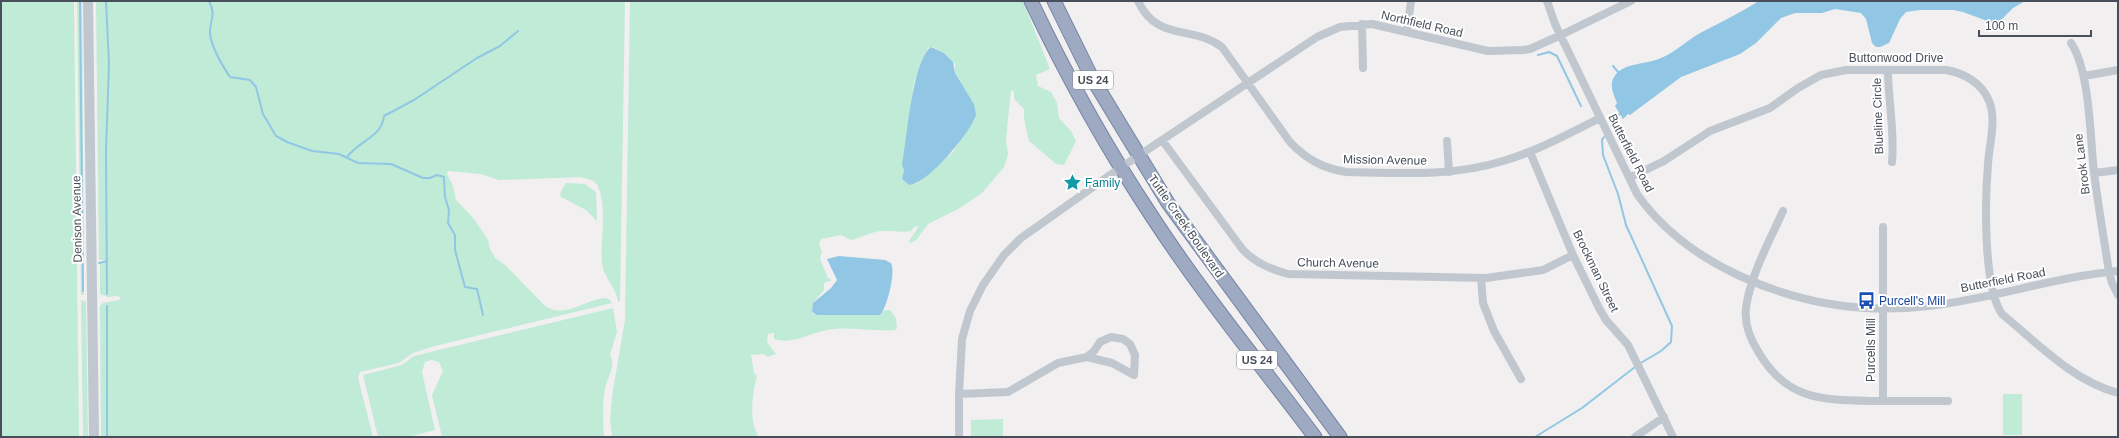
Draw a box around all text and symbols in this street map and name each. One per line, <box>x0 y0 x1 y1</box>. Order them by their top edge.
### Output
street label: Northfield Road <box>1380 8 1464 40</box>
scale bar <box>1979 12 2091 38</box>
text: 100 m <box>1985 19 2018 33</box>
street label: Buttonwood Drive <box>1849 51 1944 65</box>
road number: US 24 <box>1073 71 1113 89</box>
street label: Blueline Circle <box>1870 77 1886 155</box>
street label: Butterfield Road <box>1605 111 1657 195</box>
street label: Brook Lane <box>2071 132 2093 195</box>
street label: Mission Avenue <box>1343 152 1427 168</box>
street label: Tuttle Creek Boulevard <box>1145 172 1227 280</box>
place icon: Family <box>1062 173 1082 193</box>
street label: Denison Avenue <box>69 175 85 263</box>
place label: Family <box>1085 176 1120 190</box>
street label: Brockman Street <box>1570 228 1622 315</box>
street label: Church Avenue <box>1297 255 1379 271</box>
street label: Butterfield Road <box>1959 265 2047 295</box>
bus stop icon: Purcell's Mill <box>1856 291 1876 311</box>
place label: Purcell's Mill <box>1879 294 1945 308</box>
street label: Purcells Mill <box>1864 318 1878 382</box>
road number: US 24 <box>1237 351 1277 369</box>

